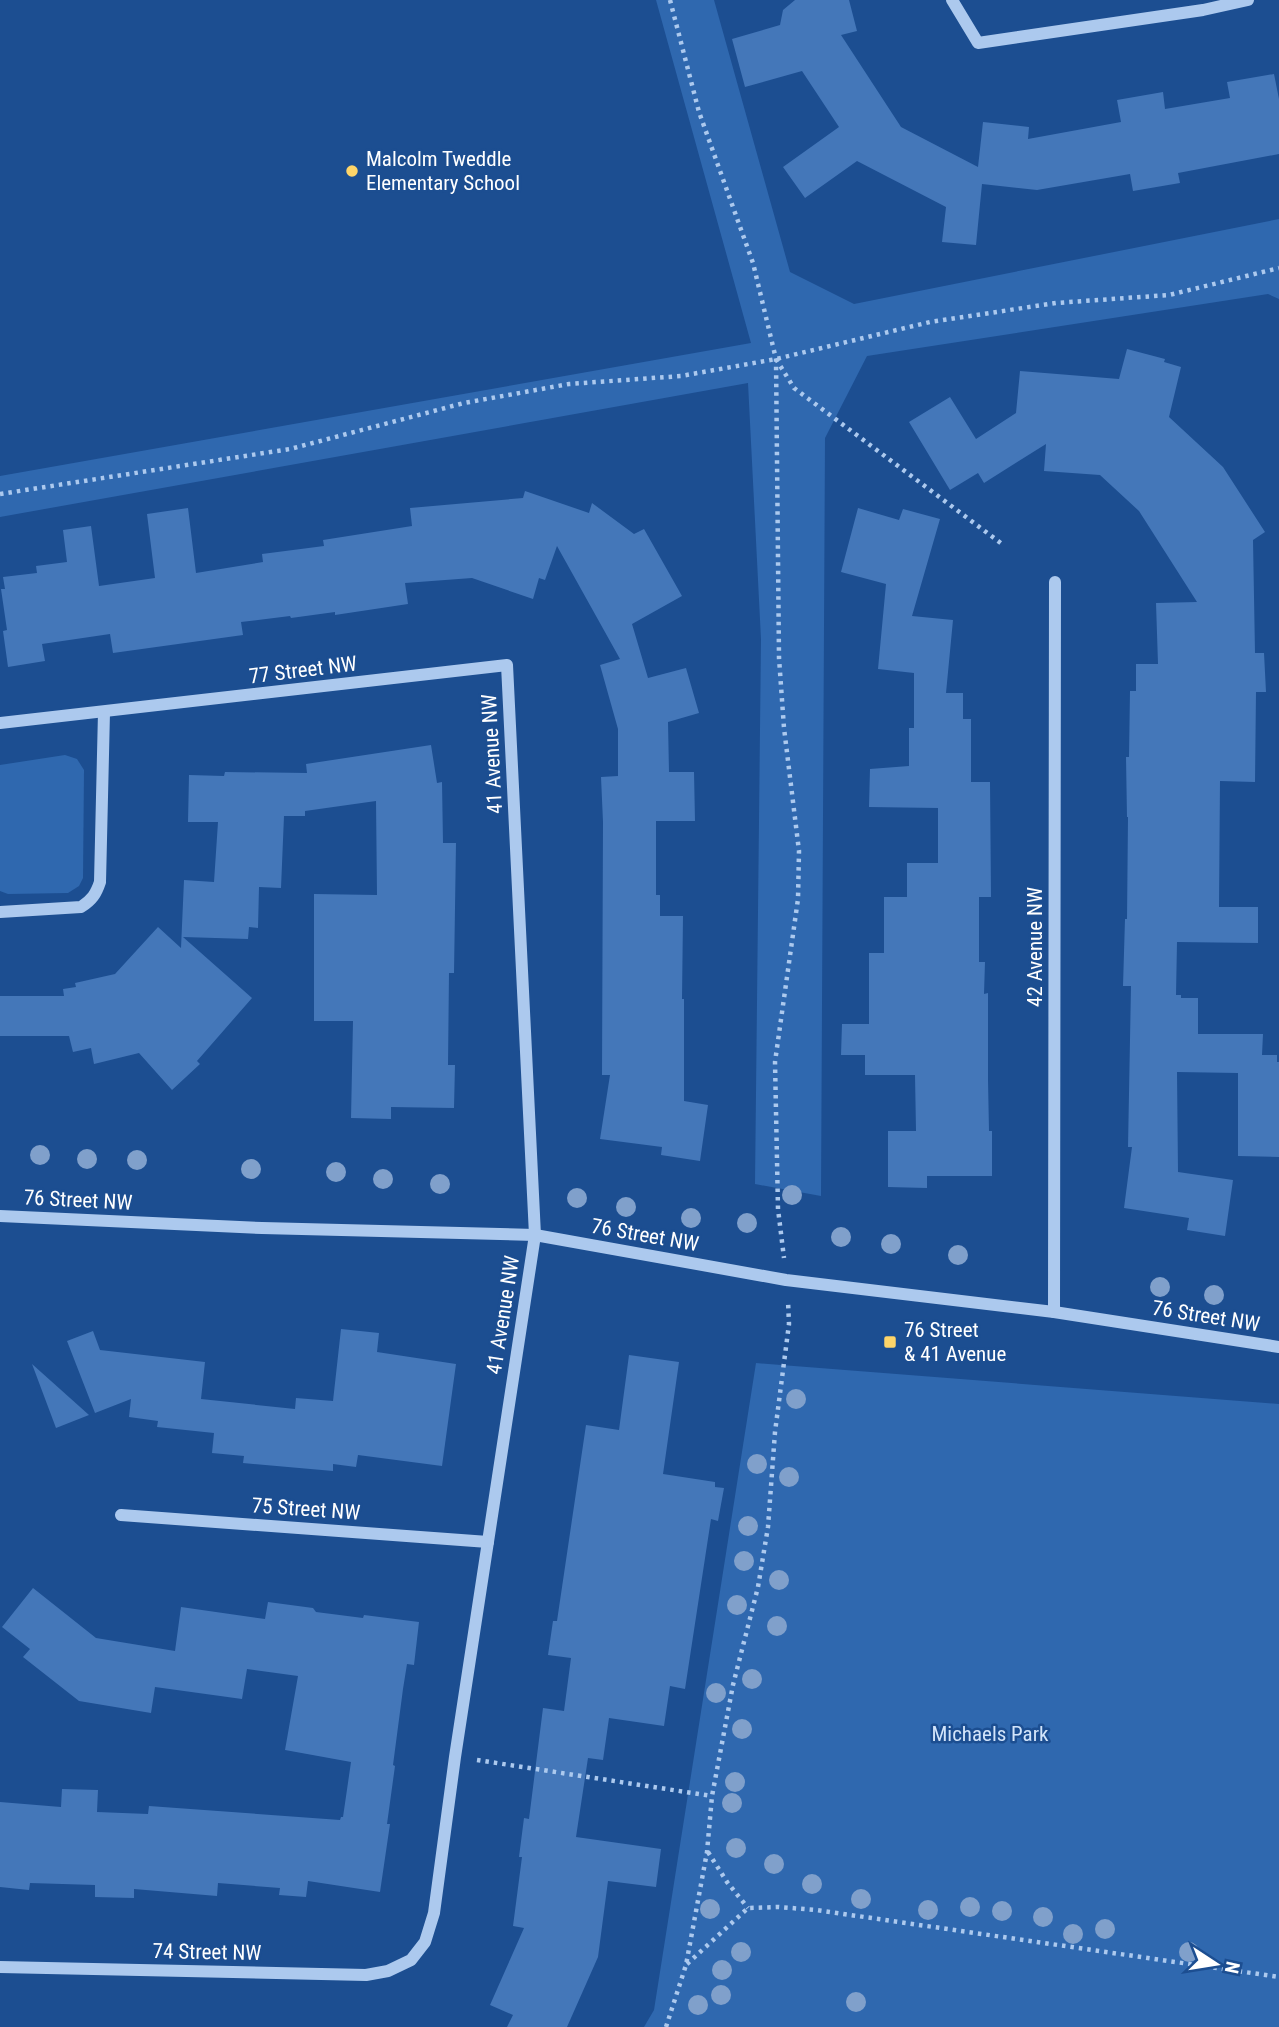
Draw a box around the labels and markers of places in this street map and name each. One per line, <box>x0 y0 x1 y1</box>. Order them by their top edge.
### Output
place label: Malcolm Tweddle Elementary School <box>366 147 520 195</box>
marker: Malcolm Tweddle Elementary School <box>344 163 360 179</box>
place label: 76 Street & 41 Avenue <box>904 1318 1006 1366</box>
marker: 76 Street & 41 Avenue <box>882 1334 898 1350</box>

